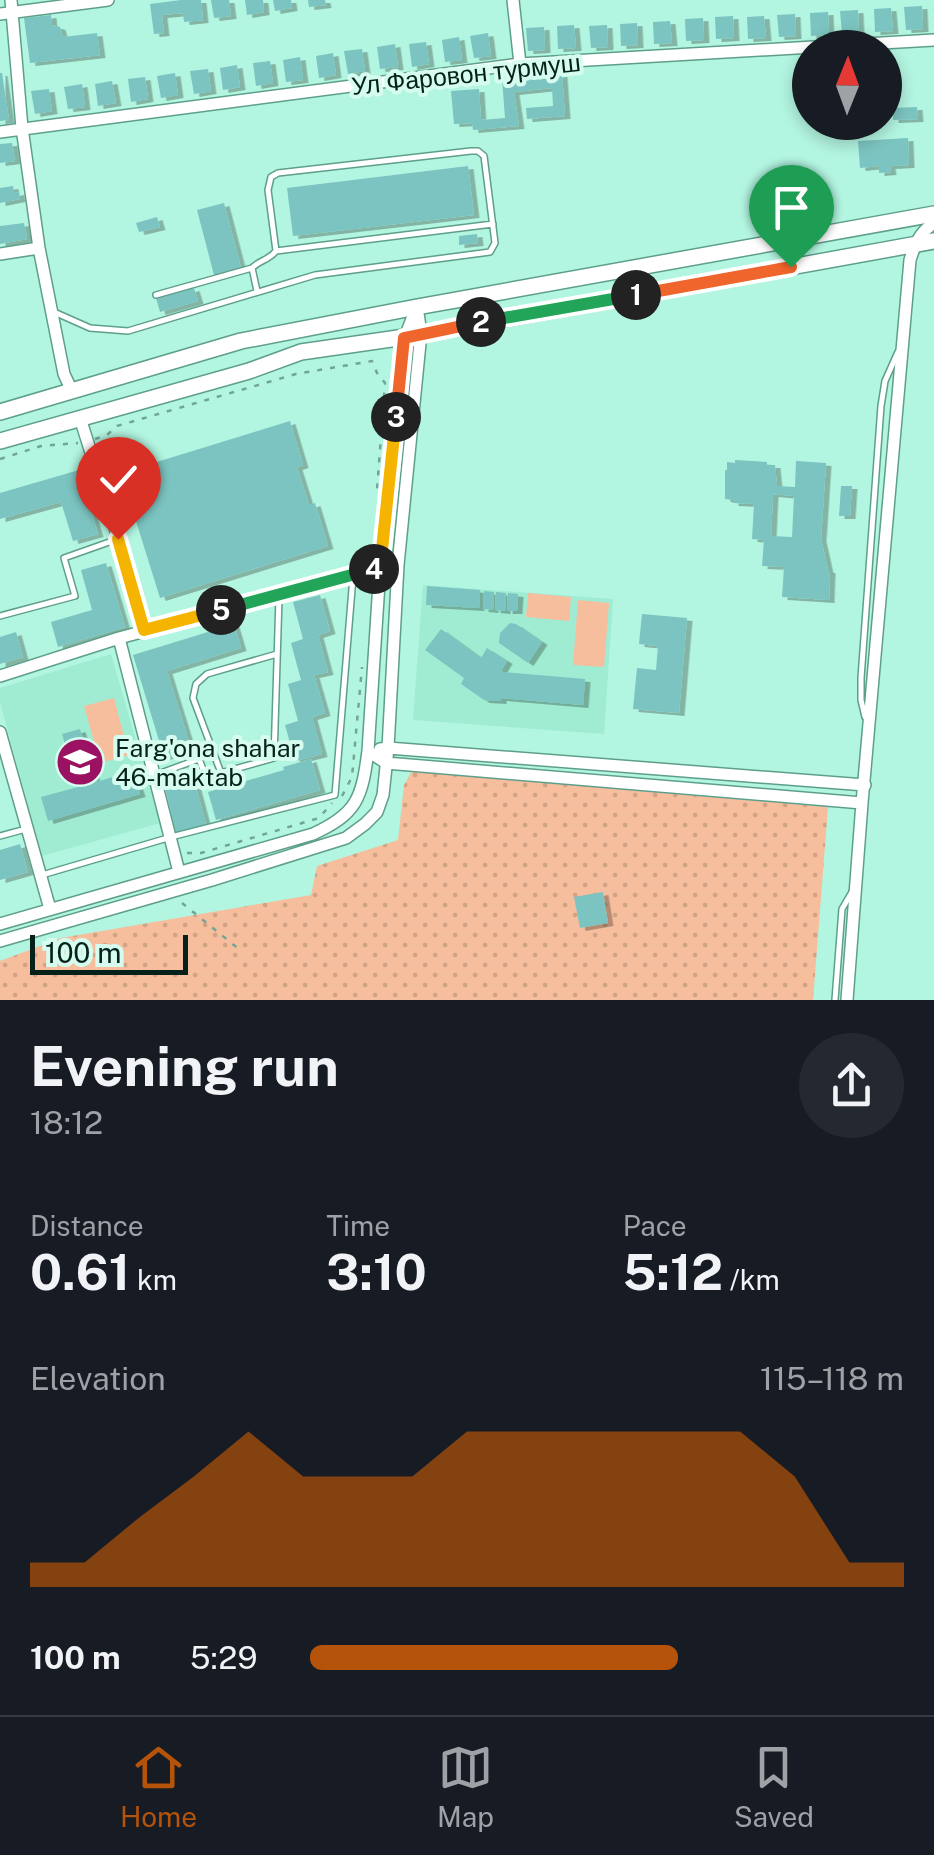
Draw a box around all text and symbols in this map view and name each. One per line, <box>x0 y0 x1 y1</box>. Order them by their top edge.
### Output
north arrow <box>792 30 902 140</box>
map controls <box>792 30 902 140</box>
street label: Ул Фаровон турмуш <box>350 47 582 101</box>
pin <box>749 165 834 268</box>
icon: arrive <box>764 180 819 235</box>
pin: 1 <box>611 270 661 320</box>
text: 1 <box>630 278 642 311</box>
pin: 2 <box>456 297 506 347</box>
text: 2 <box>472 305 490 338</box>
pin: 3 <box>371 392 421 442</box>
text: 3 <box>387 400 405 433</box>
pin <box>76 437 161 540</box>
icon: check <box>91 452 146 507</box>
pin: 4 <box>349 544 399 594</box>
text: 4 <box>365 552 383 585</box>
pin: 5 <box>196 585 246 635</box>
text: 5 <box>212 593 230 626</box>
place label: Farg'ona shahar 46-maktab <box>115 733 300 792</box>
school or university icon: Farg'ona shahar 46-maktab <box>54 736 106 788</box>
scale bar <box>30 930 188 974</box>
text: 100 m <box>45 936 122 969</box>
button: share <box>799 1033 904 1138</box>
text: Evening run <box>30 1034 339 1098</box>
text: 18:12 <box>30 1104 103 1141</box>
text: Distance <box>30 1209 144 1242</box>
text: Time <box>326 1209 390 1242</box>
text: Pace <box>623 1209 687 1242</box>
text: 0.61 <box>30 1242 130 1301</box>
text: 3:10 <box>326 1242 427 1301</box>
text: 5:12 <box>623 1242 723 1301</box>
text: km <box>130 1263 177 1296</box>
text: /km <box>723 1263 780 1296</box>
text: Elevation <box>30 1360 166 1397</box>
text: 115–118 m <box>760 1360 904 1397</box>
text: 100 m <box>30 1639 121 1676</box>
text: 5:29 <box>190 1639 257 1676</box>
tab: Home <box>120 1740 197 1833</box>
tab: Map <box>437 1740 494 1833</box>
tab: Saved <box>734 1740 814 1833</box>

